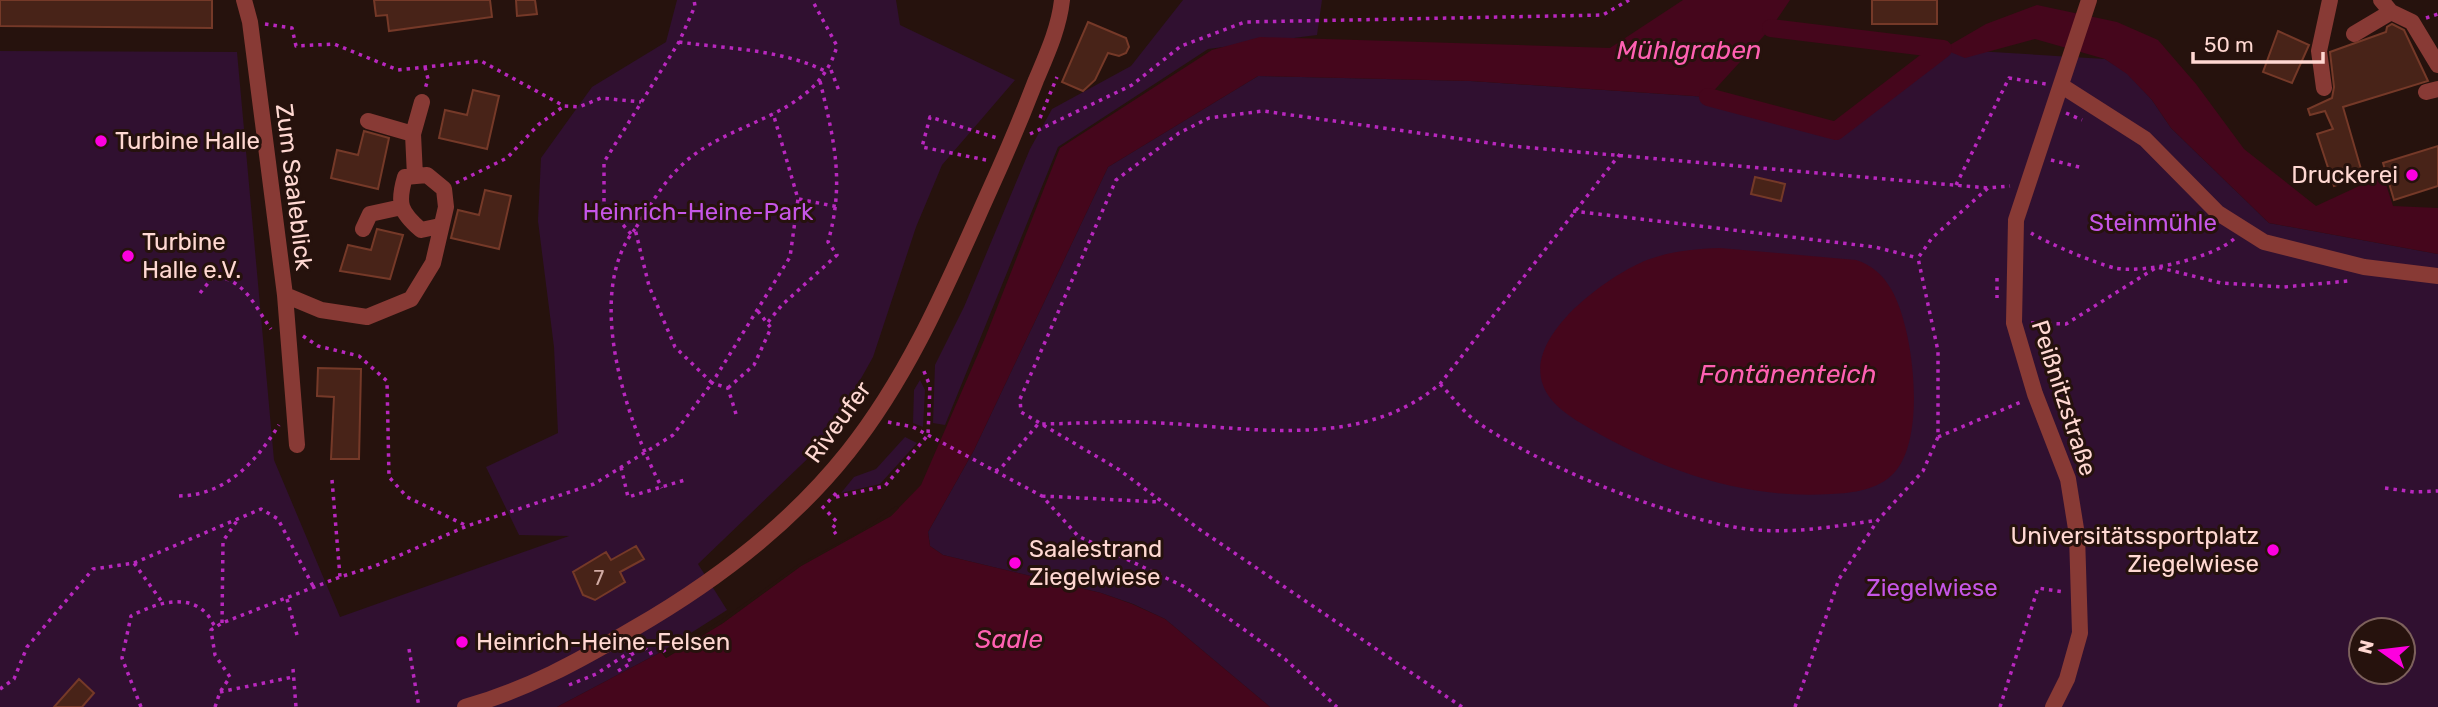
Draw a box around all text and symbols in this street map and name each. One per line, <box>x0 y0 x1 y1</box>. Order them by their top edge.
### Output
scale bar <box>2193 21 2322 65</box>
text: 50 m <box>2204 32 2254 57</box>
water label: Mühlgraben <box>1617 35 1761 66</box>
street label: Zum Saaleblick <box>270 102 318 273</box>
place label: Turbine Halle <box>115 127 260 155</box>
marker: Turbine Halle <box>93 133 109 149</box>
place label: Druckerei <box>2291 161 2398 189</box>
marker: Druckerei <box>2404 167 2420 183</box>
park label: Heinrich-Heine-Park <box>583 198 814 226</box>
park label: Steinmühle <box>2089 209 2217 237</box>
place label: Turbine Halle e.V. <box>142 228 241 284</box>
marker: Turbine Halle e.V. <box>120 248 136 264</box>
street label: Peißnitzstraße <box>2026 317 2102 479</box>
water label: Fontänenteich <box>1699 359 1877 390</box>
street label: Riveufer <box>799 376 877 468</box>
place label: Universitätssportplatz Ziegelwiese <box>2011 522 2259 578</box>
place label: Saalestrand Ziegelwiese <box>1029 535 1162 591</box>
marker: Universitätssportplatz Ziegelwiese <box>2265 542 2281 558</box>
marker: Saalestrand Ziegelwiese <box>1007 555 1023 571</box>
house number: 7 <box>594 565 605 590</box>
park label: Ziegelwiese <box>1866 574 1998 602</box>
north arrow <box>2347 616 2417 686</box>
water label: Saale <box>975 624 1043 655</box>
place label: Heinrich-Heine-Felsen <box>476 628 730 656</box>
marker: Heinrich-Heine-Felsen <box>454 634 470 650</box>
text: N <box>2353 638 2379 656</box>

